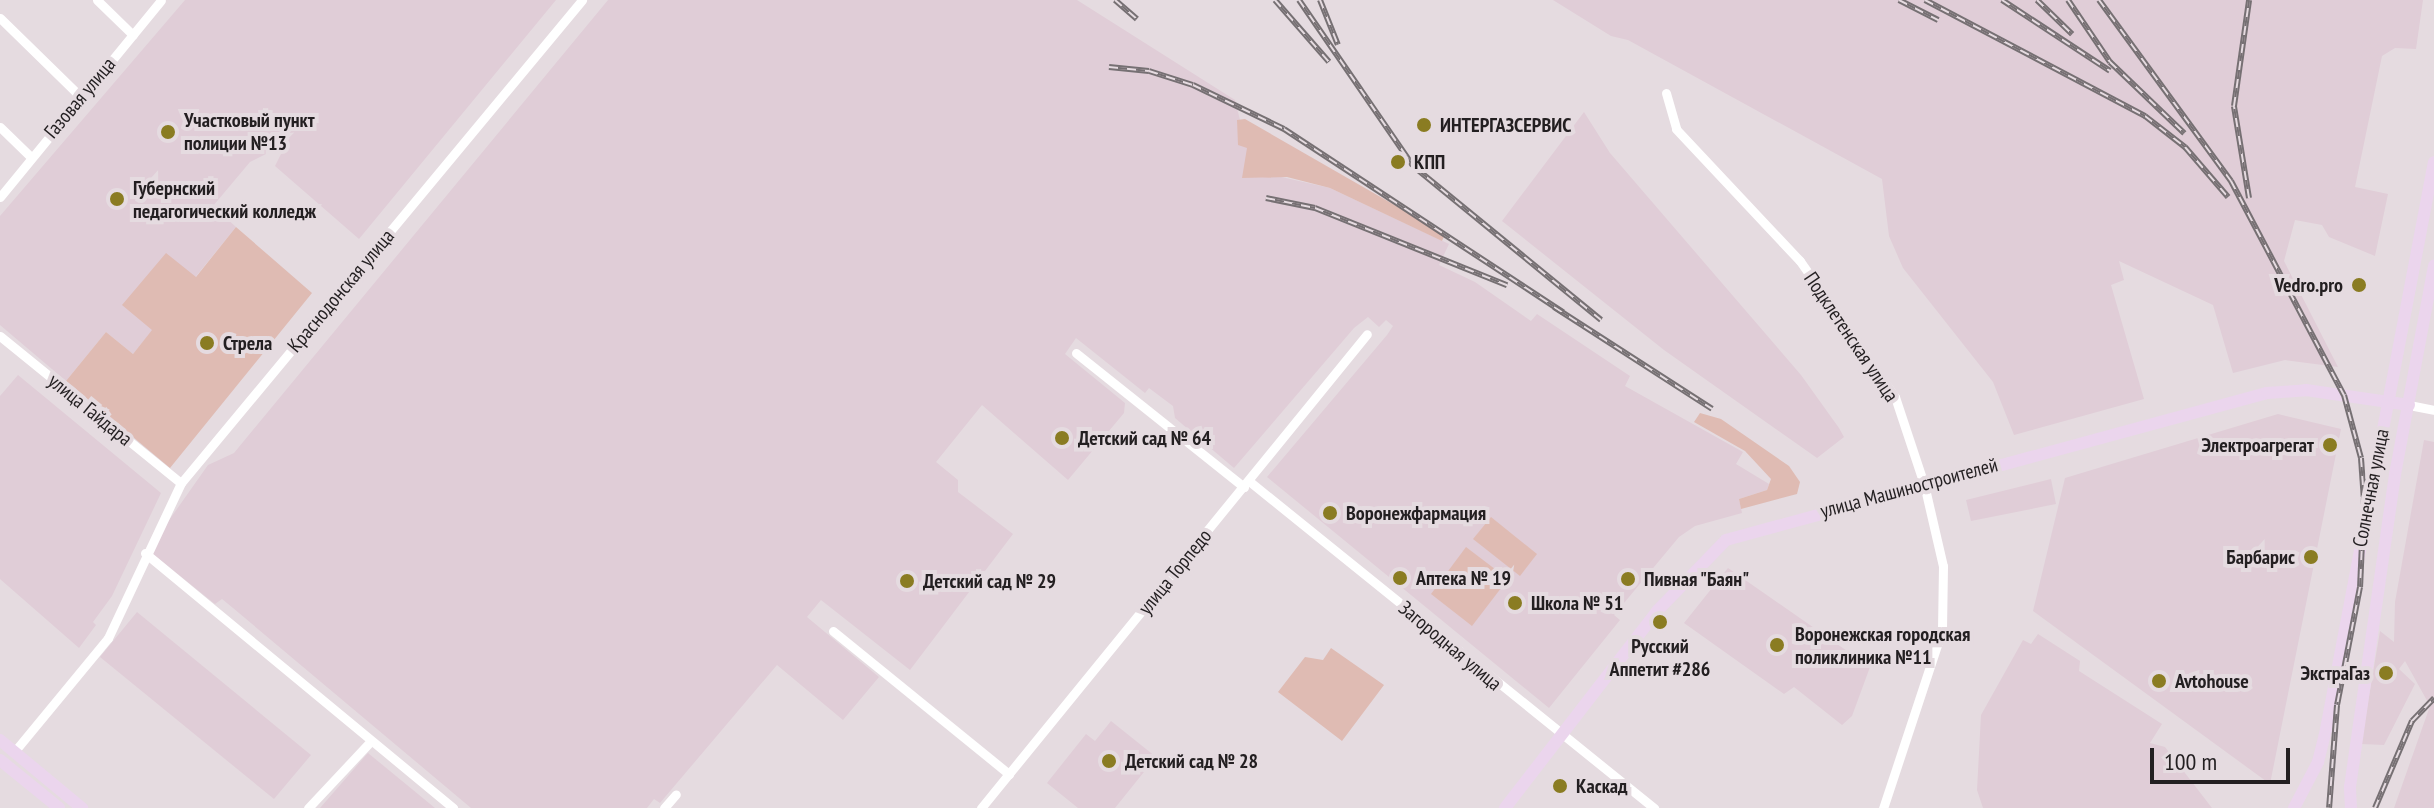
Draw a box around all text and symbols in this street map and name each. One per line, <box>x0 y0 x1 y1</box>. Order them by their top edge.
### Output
street label: Газовая улица <box>39 53 121 143</box>
place label: Участковый пункт полиции №13 <box>184 108 315 155</box>
place label: ИНТЕРГАЗСЕРВИС <box>1440 113 1571 137</box>
marker: ИНТЕРГАЗСЕРВИС <box>1415 116 1433 134</box>
marker: Участковый пункт полиции №13 <box>159 123 177 141</box>
place label: КПП <box>1414 150 1445 174</box>
marker: КПП <box>1389 153 1407 171</box>
place label: Губернский педагогический колледж <box>133 176 316 223</box>
marker: Губернский педагогический колледж <box>108 190 126 208</box>
street label: Краснодонская улица <box>283 225 399 357</box>
street label: Подклетенская улица <box>1799 268 1903 406</box>
place label: Vedro.pro <box>2274 273 2343 297</box>
marker: Vedro.pro <box>2350 276 2368 294</box>
place label: Стрела <box>223 331 272 355</box>
marker: Стрела <box>198 334 216 352</box>
street label: улица Гайдара <box>43 369 137 451</box>
place label: Детский сад № 64 <box>1078 426 1211 450</box>
street label: Солнечная улица <box>2348 427 2394 549</box>
marker: Детский сад № 64 <box>1053 429 1071 447</box>
place label: Электроагрегат <box>2202 433 2314 457</box>
marker: Электроагрегат <box>2321 436 2339 454</box>
street label: улица Машиностроителей <box>1818 453 2000 523</box>
place label: Воронежфармация <box>1346 501 1486 525</box>
marker: Воронежфармация <box>1321 504 1339 522</box>
street label: улица Торпедо <box>1133 524 1217 620</box>
place label: Барбарис <box>2226 545 2295 569</box>
marker: Барбарис <box>2302 548 2320 566</box>
place label: Аптека № 19 <box>1416 566 1511 590</box>
place label: Пивная "Баян" <box>1644 567 1751 591</box>
place label: Детский сад № 29 <box>923 569 1056 593</box>
marker: Аптека № 19 <box>1391 569 1409 587</box>
marker: Пивная "Баян" <box>1619 570 1637 588</box>
marker: Детский сад № 29 <box>898 572 916 590</box>
place label: Школа № 51 <box>1531 591 1623 615</box>
marker: Школа № 51 <box>1506 594 1524 612</box>
street label: Загородная улица <box>1394 596 1506 696</box>
marker: Русский Аппетит #286 <box>1651 613 1669 631</box>
place label: Воронежская городская поликлиника №11 <box>1795 622 1970 669</box>
place label: Русский Аппетит #286 <box>1609 634 1711 681</box>
marker: Воронежская городская поликлиника №11 <box>1766 634 1788 656</box>
place label: ЭкстраГаз <box>2300 661 2370 685</box>
marker: ЭкстраГаз <box>2377 664 2395 682</box>
place label: Avtohouse <box>2175 669 2249 693</box>
marker: Avtohouse <box>2150 672 2168 690</box>
scale bar <box>2154 732 2294 782</box>
text: 100 m <box>2164 746 2217 777</box>
place label: Детский сад № 28 <box>1125 749 1258 773</box>
marker: Детский сад № 28 <box>1100 752 1118 770</box>
place label: Каскад <box>1576 774 1628 798</box>
marker: Каскад <box>1551 777 1569 795</box>

